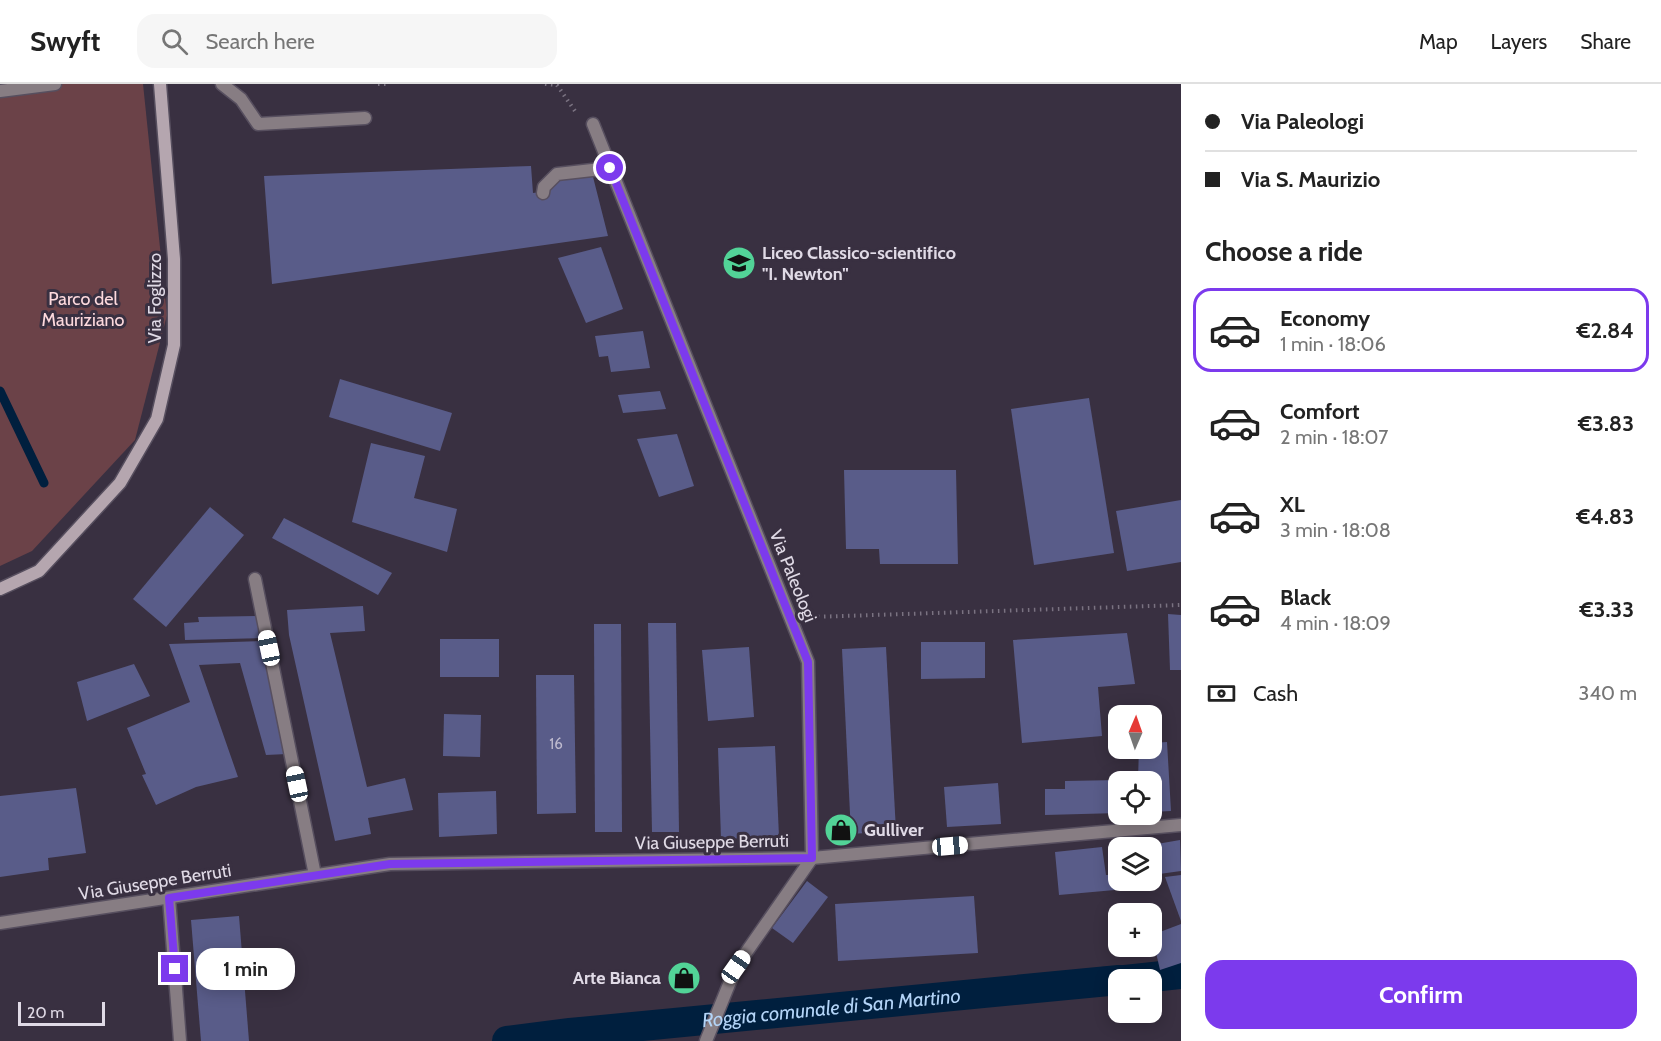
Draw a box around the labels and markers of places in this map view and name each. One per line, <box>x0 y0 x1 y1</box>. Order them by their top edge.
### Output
place label: Liceo Classico-scientifico "I. Newton" <box>762 242 956 285</box>
school or university icon: Liceo Classico-scientifico "I. Newton" <box>721 245 757 281</box>
shop icon: Gulliver <box>823 812 859 848</box>
place label: Gulliver <box>864 819 924 841</box>
shop icon: Arte Bianca <box>666 960 702 996</box>
place label: Arte Bianca <box>573 967 661 989</box>

